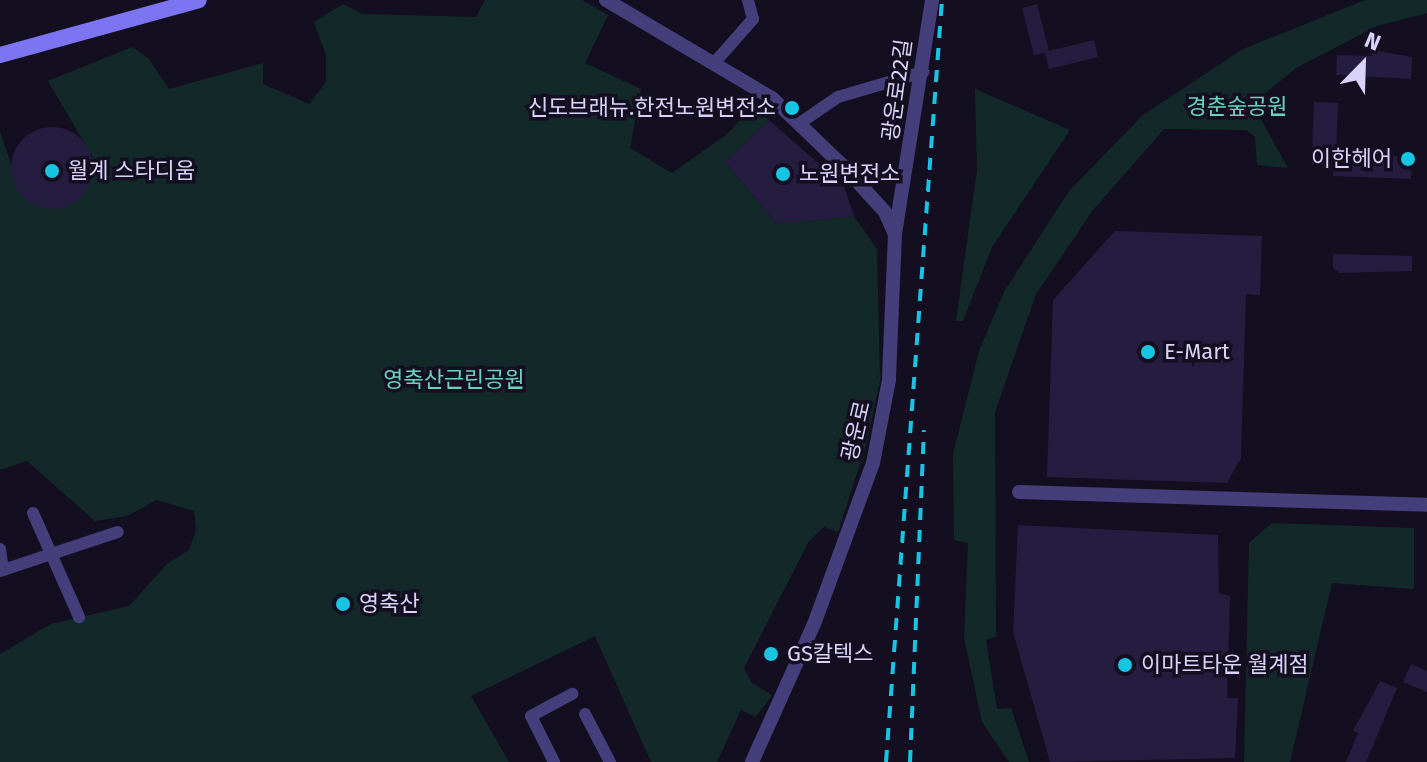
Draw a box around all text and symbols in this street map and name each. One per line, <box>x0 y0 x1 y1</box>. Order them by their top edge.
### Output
north arrow <box>1323 24 1403 104</box>
text: N <box>1361 26 1385 57</box>
street label: 광운로22길 <box>877 37 917 143</box>
park label: 경춘숲공원 <box>1186 94 1288 120</box>
place label: 신도브래뉴.한전노원변전소 <box>528 95 776 121</box>
marker: 신도브래뉴.한전노원변전소 <box>783 99 801 117</box>
place label: 이한헤어 <box>1311 146 1392 172</box>
marker: 이한헤어 <box>1399 150 1417 168</box>
place label: 월계 스타디움 <box>68 158 195 184</box>
place label: 노원변전소 <box>799 161 900 187</box>
marker: 월계 스타디움 <box>43 162 61 180</box>
marker: 노원변전소 <box>774 165 792 183</box>
place label: E-Mart <box>1164 339 1230 365</box>
marker: E-Mart <box>1139 343 1157 361</box>
park label: 영축산근린공원 <box>383 367 525 393</box>
street label: 광운로 <box>836 398 876 464</box>
place label: 영축산 <box>359 591 420 617</box>
marker: 영축산 <box>334 595 352 613</box>
place label: GS칼텍스 <box>787 641 874 667</box>
marker: GS칼텍스 <box>762 645 780 663</box>
place label: 이마트타운 월계점 <box>1141 652 1309 678</box>
marker: 이마트타운 월계점 <box>1116 656 1134 674</box>

